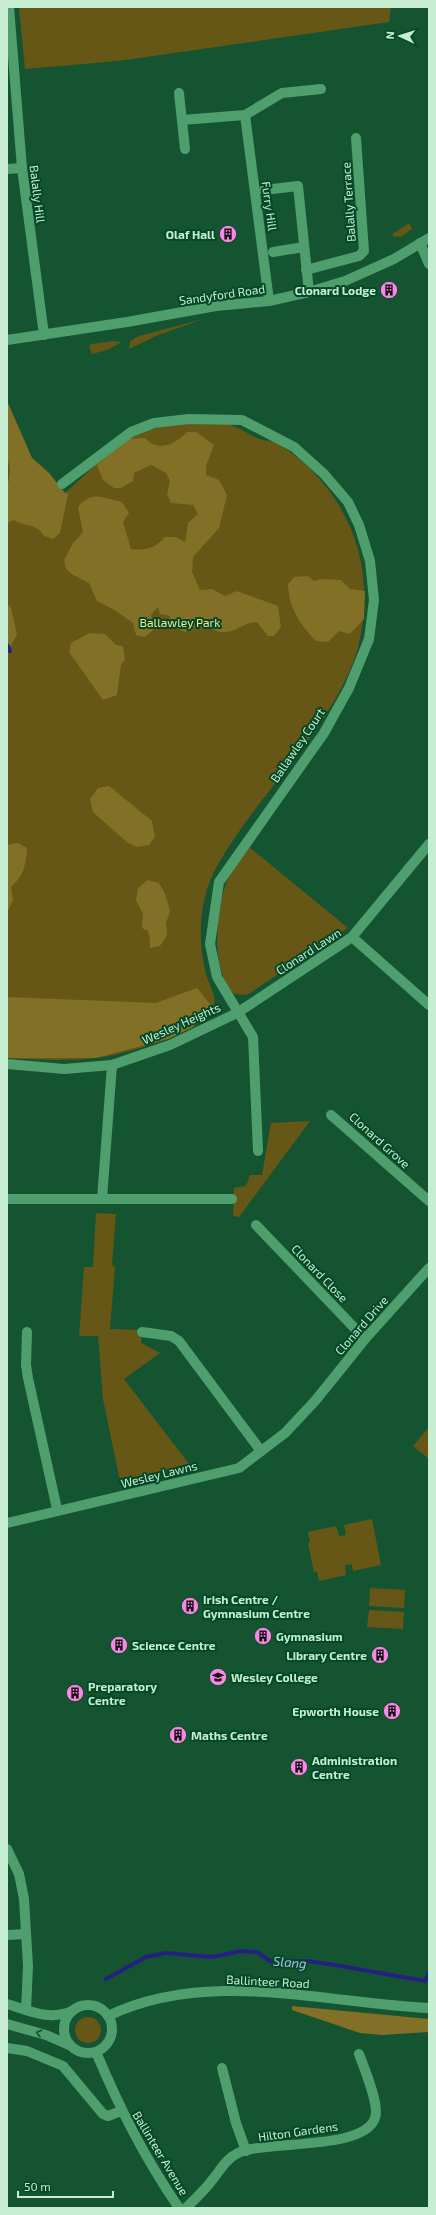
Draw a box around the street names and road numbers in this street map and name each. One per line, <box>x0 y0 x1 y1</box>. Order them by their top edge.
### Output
street label: Balally Terrace <box>338 162 358 242</box>
street label: Balally Hill <box>28 164 49 224</box>
street label: Furry Hill <box>260 180 280 232</box>
street label: Sandyford Road <box>178 281 266 307</box>
street label: Ballawley Court <box>267 705 327 785</box>
street label: Clonard Lawn <box>273 925 343 977</box>
street label: Wesley Heights <box>140 999 222 1047</box>
street label: Clonard Grove <box>347 1109 413 1171</box>
street label: Clonard Close <box>289 1241 351 1305</box>
street label: Clonard Drive <box>332 1293 390 1357</box>
street label: Wesley Lawns <box>119 1458 199 1490</box>
street label: Ballinteer Road <box>226 1972 310 1990</box>
street label: Ballinteer Avenue <box>130 2108 192 2198</box>
street label: Hilton Gardens <box>257 2118 339 2144</box>

